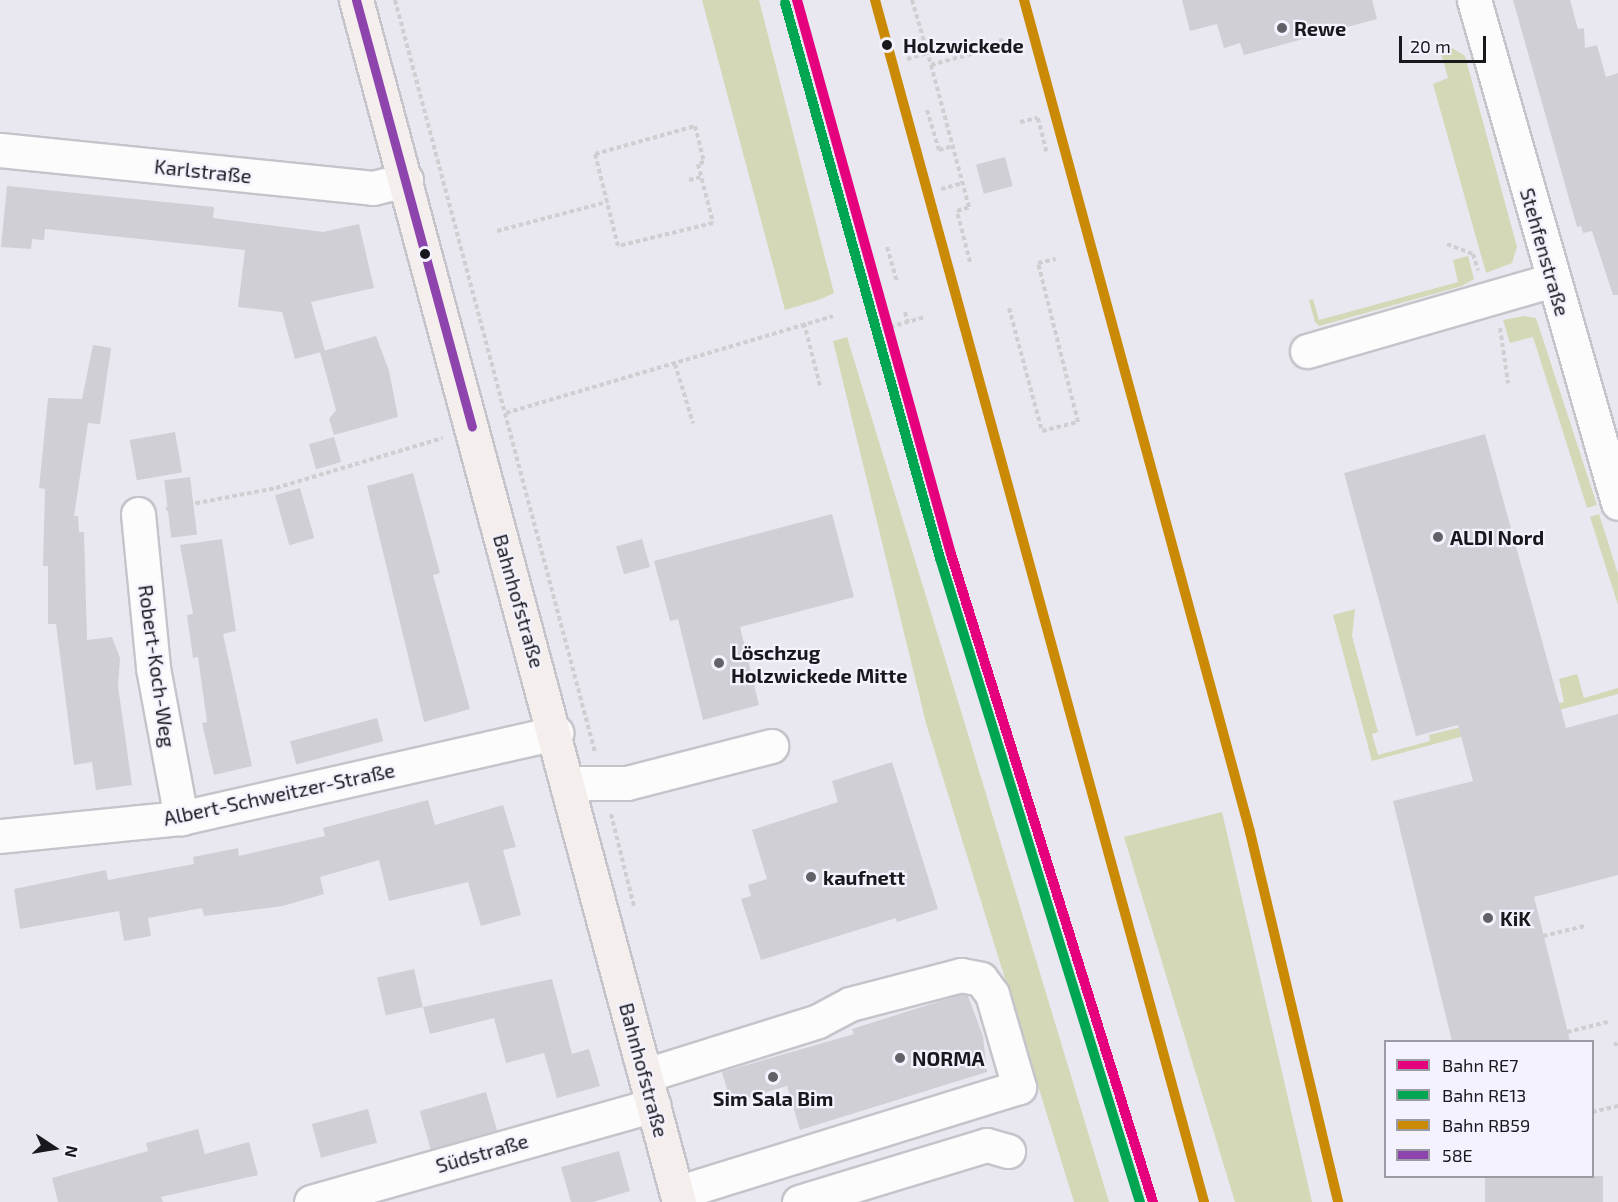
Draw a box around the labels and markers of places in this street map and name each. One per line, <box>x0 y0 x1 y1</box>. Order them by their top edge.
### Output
place label: Rewe <box>1294 16 1346 40</box>
marker: Rewe <box>1275 21 1289 35</box>
place label: Holzwickede <box>903 33 1024 57</box>
marker: Holzwickede <box>876 34 898 56</box>
unlabelled marker <box>419 248 431 260</box>
place label: ALDI Nord <box>1450 525 1544 549</box>
marker: ALDI Nord <box>1431 530 1445 544</box>
place label: Löschzug Holzwickede Mitte <box>731 640 908 687</box>
marker: Löschzug Holzwickede Mitte <box>712 656 726 670</box>
place label: kaufnett <box>823 865 905 889</box>
marker: kaufnett <box>804 870 818 884</box>
place label: KiK <box>1500 906 1531 930</box>
marker: KiK <box>1481 911 1495 925</box>
place label: NORMA <box>912 1046 984 1070</box>
marker: NORMA <box>893 1051 907 1065</box>
marker: Sim Sala Bim <box>766 1070 780 1084</box>
place label: Sim Sala Bim <box>713 1086 833 1110</box>

